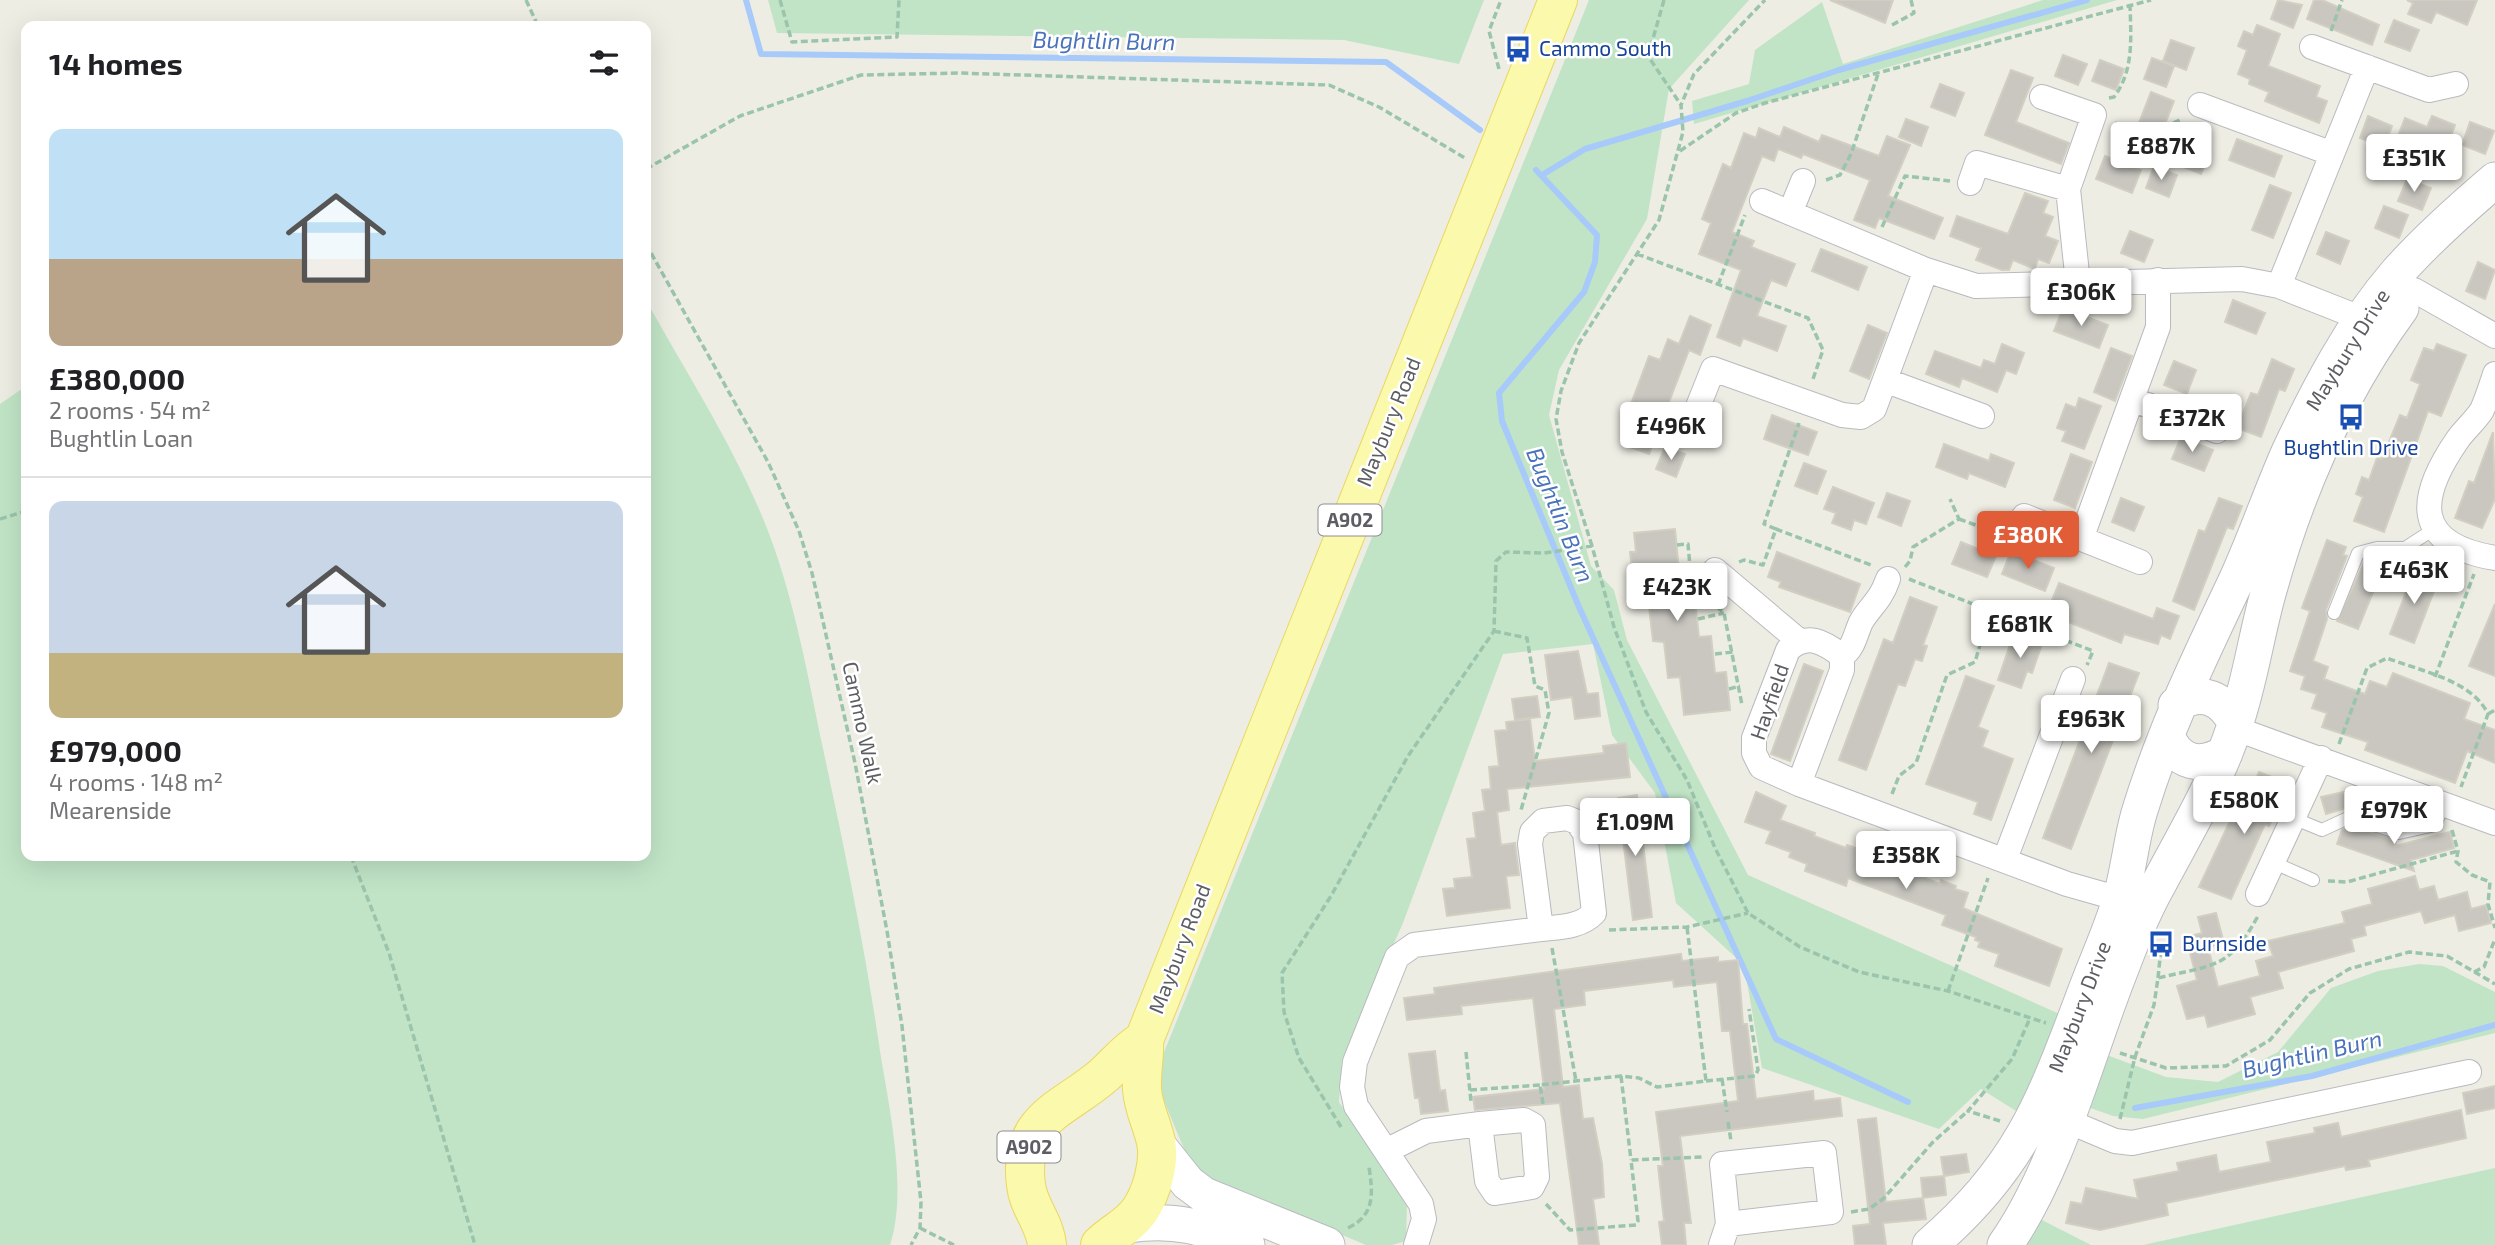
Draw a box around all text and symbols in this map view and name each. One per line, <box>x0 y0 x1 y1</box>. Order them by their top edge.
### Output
water label: Bughtlin Burn <box>1032 25 1176 55</box>
bus stop icon: Cammo South <box>1503 34 1533 64</box>
place label: Cammo South <box>1539 35 1672 60</box>
icon: filters <box>585 44 623 82</box>
text: 14 homes <box>49 45 183 81</box>
pin: £887K <box>2112 122 2210 182</box>
text: £887K <box>2127 131 2195 159</box>
pin: £351K <box>2365 134 2463 194</box>
text: £351K <box>2382 143 2446 171</box>
icon: home <box>273 175 399 301</box>
pin: £306K <box>2032 268 2130 328</box>
text: £306K <box>2046 277 2116 305</box>
street label: Maybury Drive <box>2299 284 2394 415</box>
street label: Maybury Road <box>1350 353 1425 490</box>
text: £380,000 <box>49 360 185 396</box>
pin: £372K <box>2143 394 2241 454</box>
text: 2 rooms · 54 m² <box>49 396 211 424</box>
pin: £496K <box>1622 402 1720 462</box>
bus stop icon: Bughtlin Drive <box>2336 402 2366 432</box>
text: £372K <box>2159 403 2225 431</box>
text: £496K <box>1636 411 1706 439</box>
text: Bughtlin Loan <box>49 424 193 452</box>
place label: Bughtlin Drive <box>2283 434 2419 459</box>
water label: Bughtlin Burn <box>1521 443 1601 586</box>
road number: A902 <box>1318 505 1382 536</box>
pin: £380K <box>1979 512 2077 571</box>
text: £380K <box>1993 520 2063 548</box>
pin: £463K <box>2365 546 2463 606</box>
icon: home <box>273 547 399 673</box>
text: £463K <box>2379 555 2449 583</box>
pin: £423K <box>1628 564 1726 623</box>
text: £423K <box>1642 572 1712 600</box>
pin: £681K <box>1971 600 2069 660</box>
text: £681K <box>1987 609 2053 637</box>
street label: Cammo Walk <box>838 659 889 787</box>
street label: Hayfield <box>1744 660 1793 743</box>
pin: £963K <box>2042 696 2140 755</box>
text: £963K <box>2057 704 2125 732</box>
text: £979,000 <box>49 732 182 768</box>
text: 4 rooms · 148 m² <box>49 768 223 796</box>
pin: £580K <box>2195 776 2293 836</box>
text: £580K <box>2209 785 2279 813</box>
pin: £979K <box>2345 786 2443 846</box>
text: £979K <box>2360 795 2428 823</box>
text: Mearenside <box>49 796 172 824</box>
pin: £1.09M <box>1578 798 1692 858</box>
text: £1.09M <box>1596 807 1674 835</box>
pin: £358K <box>1857 832 1955 891</box>
text: £358K <box>1872 840 1940 868</box>
street label: Maybury Road <box>1142 880 1215 1017</box>
bus stop icon: Burnside <box>2146 929 2176 959</box>
place label: Burnside <box>2182 930 2267 955</box>
street label: Maybury Drive <box>2042 937 2115 1076</box>
water label: Bughtlin Burn <box>2239 1023 2385 1083</box>
road number: A902 <box>998 1132 1060 1162</box>

